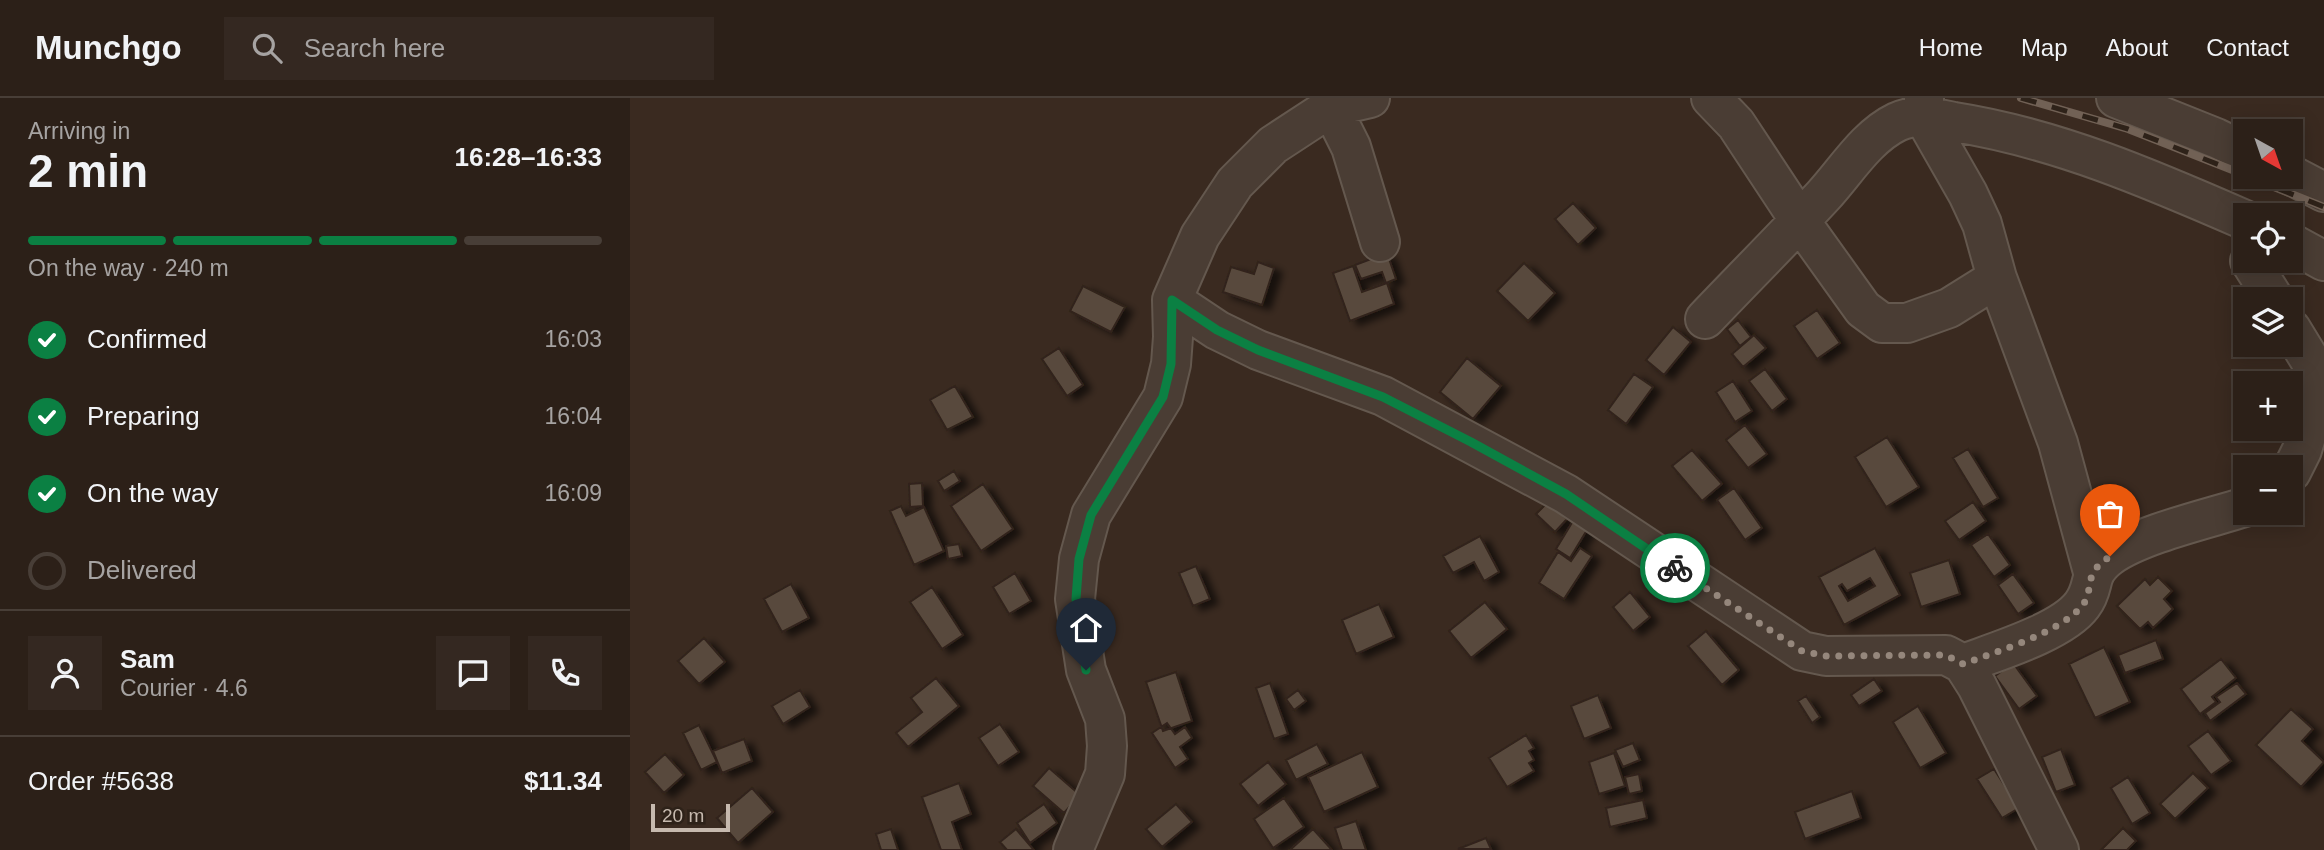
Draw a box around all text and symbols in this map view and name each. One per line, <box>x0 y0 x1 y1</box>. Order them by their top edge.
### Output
search box <box>224 17 714 80</box>
text: Munchgo <box>35 29 182 66</box>
icon: search <box>248 29 286 67</box>
text: Search here <box>304 33 445 63</box>
text: Home <box>1919 34 1983 61</box>
text: Map <box>2021 34 2068 61</box>
text: About <box>2106 34 2168 61</box>
text: Contact <box>2206 34 2289 61</box>
text: Arriving in <box>28 118 130 144</box>
north arrow <box>2233 119 2303 189</box>
map controls <box>2233 119 2303 525</box>
text: 16:28–16:33 <box>455 142 602 172</box>
text: 2 min <box>28 145 148 197</box>
button: locate <box>2233 203 2303 273</box>
text: On the way · 240 m <box>28 255 229 281</box>
button: layers <box>2233 287 2303 357</box>
icon: check <box>28 321 66 359</box>
text: Confirmed <box>87 324 207 354</box>
text: 16:03 <box>544 326 602 352</box>
button: + <box>2233 371 2303 441</box>
icon: check <box>28 398 66 436</box>
text: Preparing <box>87 401 200 431</box>
text: 16:04 <box>544 403 602 429</box>
button: − <box>2233 455 2303 525</box>
icon: check <box>28 475 66 513</box>
text: On the way <box>87 478 219 508</box>
text: 16:09 <box>544 480 602 506</box>
pin <box>2080 484 2140 556</box>
icon: bag <box>2091 495 2129 533</box>
courier <box>1640 533 1710 603</box>
icon: bike <box>1656 549 1694 587</box>
text: Delivered <box>87 555 197 585</box>
pin <box>1056 598 1116 670</box>
icon: home <box>1067 609 1105 647</box>
button: person <box>28 636 102 710</box>
button: chat <box>436 636 510 710</box>
button: phone <box>528 636 602 710</box>
text: Sam <box>120 644 175 674</box>
text: Courier · 4.6 <box>120 675 248 701</box>
text: Order #5638 <box>28 766 174 796</box>
text: $11.34 <box>524 766 602 796</box>
scale bar <box>651 801 730 833</box>
text: 20 m <box>662 805 704 826</box>

